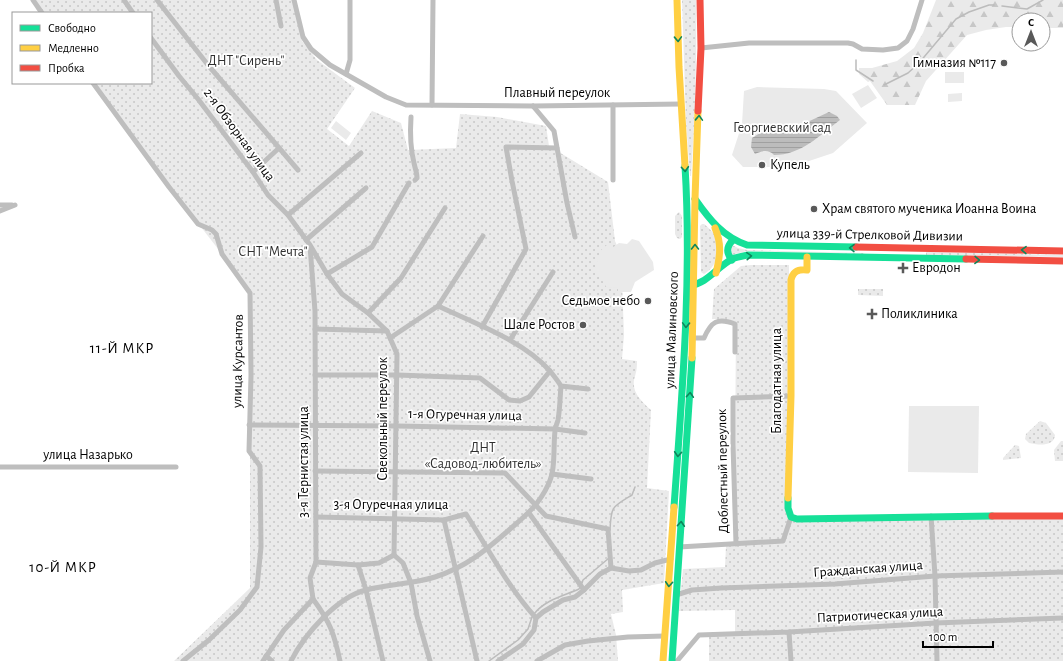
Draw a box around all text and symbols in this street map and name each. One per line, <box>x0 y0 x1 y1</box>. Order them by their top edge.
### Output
legend <box>12 12 152 84</box>
north arrow <box>1011 12 1051 52</box>
text: С <box>1028 17 1034 28</box>
text: Свободно <box>48 22 96 34</box>
one-way arrow <box>673 36 682 42</box>
text: Медленно <box>48 42 99 54</box>
park label: ДНТ "Сирень" <box>208 54 284 68</box>
place label: Гимназия №117 <box>912 56 996 70</box>
marker: Гимназия №117 <box>999 58 1009 68</box>
text: Пробка <box>48 62 85 74</box>
street label: 2-я Обзорная улица <box>201 86 278 185</box>
street label: Плавный переулок <box>504 86 611 100</box>
one-way arrow <box>694 115 703 121</box>
park label: Георгиевский сад <box>733 121 831 135</box>
place label: Купель <box>770 158 810 172</box>
marker: Купель <box>757 160 767 170</box>
one-way arrow <box>681 166 689 172</box>
place label: Храм святого мученика Иоанна Воина <box>822 202 1037 216</box>
marker: Храм святого мученика Иоанна Воина <box>809 204 819 214</box>
street label: улица 339-й Стрелковой Дивизии <box>776 226 963 244</box>
one-way arrow <box>691 244 699 250</box>
one-way arrow <box>849 244 855 252</box>
park label: СНТ "Мечта" <box>238 245 308 259</box>
one-way arrow <box>1021 246 1027 254</box>
one-way arrow <box>746 251 752 260</box>
one-way arrow <box>974 255 980 264</box>
place label: Евродон <box>912 261 961 275</box>
marker: Евродон <box>897 262 909 274</box>
street label: улица Малиновского <box>663 271 681 390</box>
place label: Седьмое небо <box>561 294 640 308</box>
marker: Седьмое небо <box>643 296 653 306</box>
place label: Поликлиника <box>881 307 958 321</box>
marker: Поликлиника <box>866 308 878 320</box>
street label: улица Курсантов <box>230 314 246 409</box>
place label: Шале Ростов <box>503 318 575 332</box>
marker: Шале Ростов <box>578 320 588 330</box>
one-way arrow <box>682 322 690 328</box>
street label: Благодатная улица <box>770 327 784 434</box>
district label: 11-Й МКР <box>90 341 154 356</box>
street label: Свекольный переулок <box>376 357 390 481</box>
one-way arrow <box>685 392 694 398</box>
street label: 3-я Тернистая улица <box>297 406 311 518</box>
street label: 1-я Огуречная улица <box>408 407 523 423</box>
street label: Доблестный переулок <box>715 408 731 533</box>
park label: ДНТ «Садовод-любитель» <box>424 441 542 471</box>
street label: улица Назарько <box>42 448 133 462</box>
one-way arrow <box>674 451 683 457</box>
street label: 3-я Огуречная улица <box>334 498 449 512</box>
one-way arrow <box>676 521 685 527</box>
street label: Гражданская улица <box>813 558 924 580</box>
district label: 10-Й МКР <box>29 560 97 575</box>
one-way arrow <box>665 581 674 587</box>
street label: Патриотическая улица <box>816 605 944 625</box>
scale bar <box>923 623 993 649</box>
text: 100 m <box>929 631 957 643</box>

